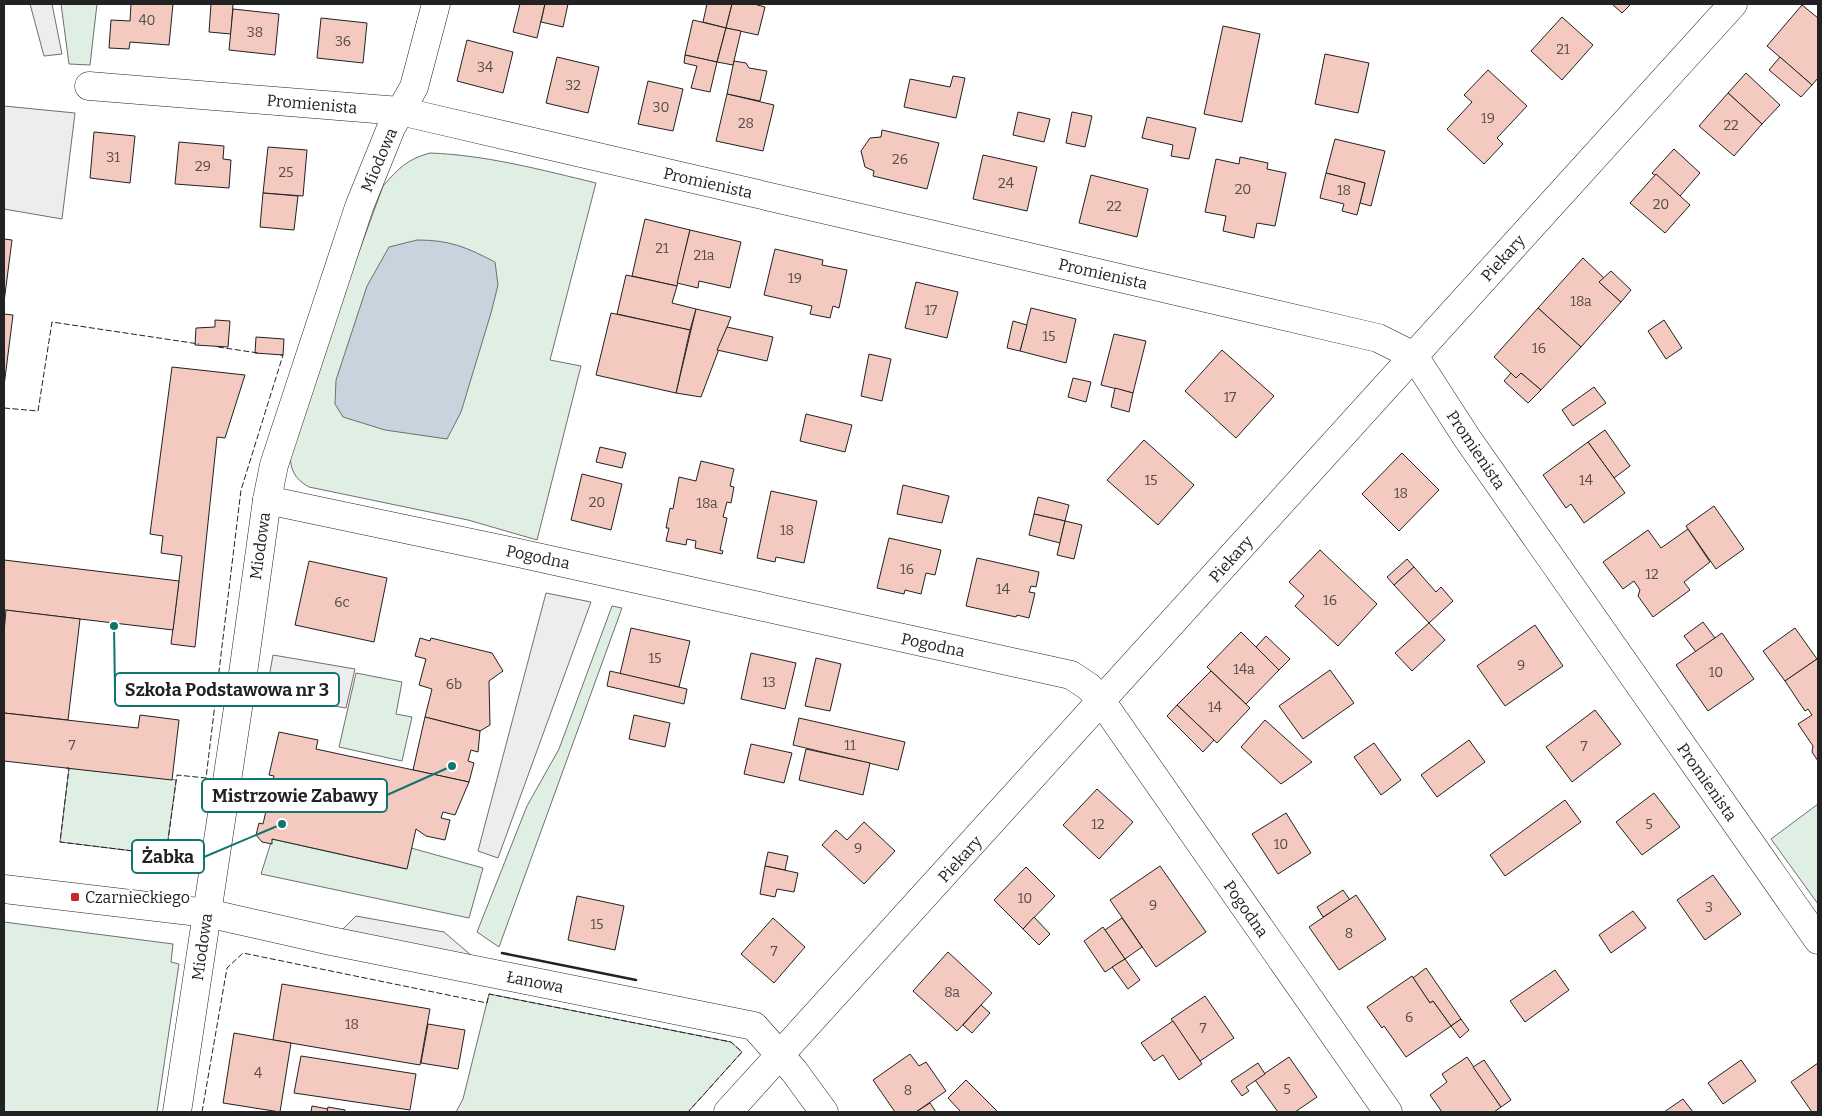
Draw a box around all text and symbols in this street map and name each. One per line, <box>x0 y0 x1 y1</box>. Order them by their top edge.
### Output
house number: 40 <box>138 12 156 29</box>
house number: 38 <box>247 24 263 41</box>
house number: 36 <box>335 33 351 50</box>
house number: 21 <box>1556 41 1570 58</box>
house number: 34 <box>477 59 493 76</box>
house number: 32 <box>565 77 581 94</box>
street label: Promienista <box>266 91 358 117</box>
house number: 30 <box>653 99 669 116</box>
house number: 19 <box>1481 110 1495 127</box>
house number: 28 <box>738 115 754 132</box>
house number: 22 <box>1723 117 1739 134</box>
street label: Miodowa <box>357 125 401 195</box>
house number: 31 <box>106 149 120 166</box>
house number: 26 <box>892 151 908 168</box>
house number: 29 <box>195 158 211 175</box>
house number: 25 <box>278 164 294 181</box>
street label: Promienista <box>662 164 755 203</box>
house number: 24 <box>998 175 1014 192</box>
house number: 20 <box>1235 181 1251 198</box>
house number: 18 <box>1337 182 1351 199</box>
house number: 20 <box>1653 196 1669 213</box>
house number: 22 <box>1106 198 1122 215</box>
street label: Piekary <box>1477 230 1529 285</box>
house number: 21 <box>655 240 669 257</box>
house number: 21a <box>694 247 715 264</box>
street label: Promienista <box>1057 255 1150 294</box>
house number: 19 <box>788 270 802 287</box>
house number: 18a <box>1570 293 1592 310</box>
house number: 17 <box>925 302 937 319</box>
house number: 15 <box>1042 328 1056 345</box>
house number: 16 <box>1532 340 1546 357</box>
house number: 17 <box>1224 389 1236 406</box>
street label: Promienista <box>1443 407 1509 493</box>
house number: 15 <box>1144 472 1158 489</box>
house number: 14 <box>1579 472 1593 489</box>
house number: 18 <box>1394 485 1408 502</box>
house number: 20 <box>589 494 605 511</box>
house number: 18a <box>696 495 718 512</box>
street label: Miodowa <box>246 511 274 581</box>
house number: 18 <box>780 522 794 539</box>
street label: Piekary <box>1205 531 1257 586</box>
street label: Pogodna <box>504 541 572 573</box>
house number: 16 <box>900 561 914 578</box>
house number: 12 <box>1645 566 1659 583</box>
house number: 14 <box>996 581 1010 598</box>
house number: 16 <box>1323 592 1337 609</box>
house number: 6c <box>334 594 350 611</box>
street label: Pogodna <box>899 629 967 661</box>
house number: 15 <box>648 650 662 667</box>
house number: 9 <box>1517 657 1525 674</box>
house number: 14a <box>1233 661 1255 678</box>
house number: 10 <box>1709 664 1723 681</box>
callout: Szkoła Podstawowa nr 3 <box>115 673 339 706</box>
house number: 13 <box>762 674 776 691</box>
house number: 6b <box>446 676 462 693</box>
text: Szkoła Podstawowa nr 3 <box>125 679 329 701</box>
house number: 14 <box>1208 699 1222 716</box>
house number: 7 <box>68 737 76 754</box>
house number: 11 <box>844 737 856 754</box>
house number: 7 <box>1580 738 1588 755</box>
street label: Promienista <box>1673 739 1741 825</box>
callout: Mistrzowie Zabawy <box>202 779 387 812</box>
text: Mistrzowie Zabawy <box>212 785 379 807</box>
house number: 12 <box>1091 816 1105 833</box>
house number: 5 <box>1645 816 1653 833</box>
street label: Piekary <box>934 831 986 886</box>
house number: 10 <box>1274 836 1288 853</box>
callout: Żabka <box>132 840 204 873</box>
house number: 9 <box>854 840 862 857</box>
text: Żabka <box>142 846 194 868</box>
street label: Pogodna <box>1220 877 1272 941</box>
place label: Czarnieckiego <box>85 888 190 907</box>
house number: 10 <box>1018 890 1032 907</box>
marker: Czarnieckiego <box>69 891 81 903</box>
house number: 9 <box>1149 897 1157 914</box>
house number: 3 <box>1705 899 1713 916</box>
street label: Miodowa <box>188 912 216 982</box>
house number: 15 <box>590 916 604 933</box>
house number: 8 <box>1345 925 1353 942</box>
house number: 7 <box>770 943 778 960</box>
street label: Łanowa <box>505 967 565 997</box>
house number: 8a <box>944 984 960 1001</box>
house number: 6 <box>1405 1009 1413 1026</box>
house number: 18 <box>345 1016 359 1033</box>
house number: 7 <box>1199 1020 1207 1037</box>
house number: 4 <box>254 1065 262 1082</box>
house number: 5 <box>1283 1081 1291 1098</box>
house number: 8 <box>904 1082 912 1099</box>

